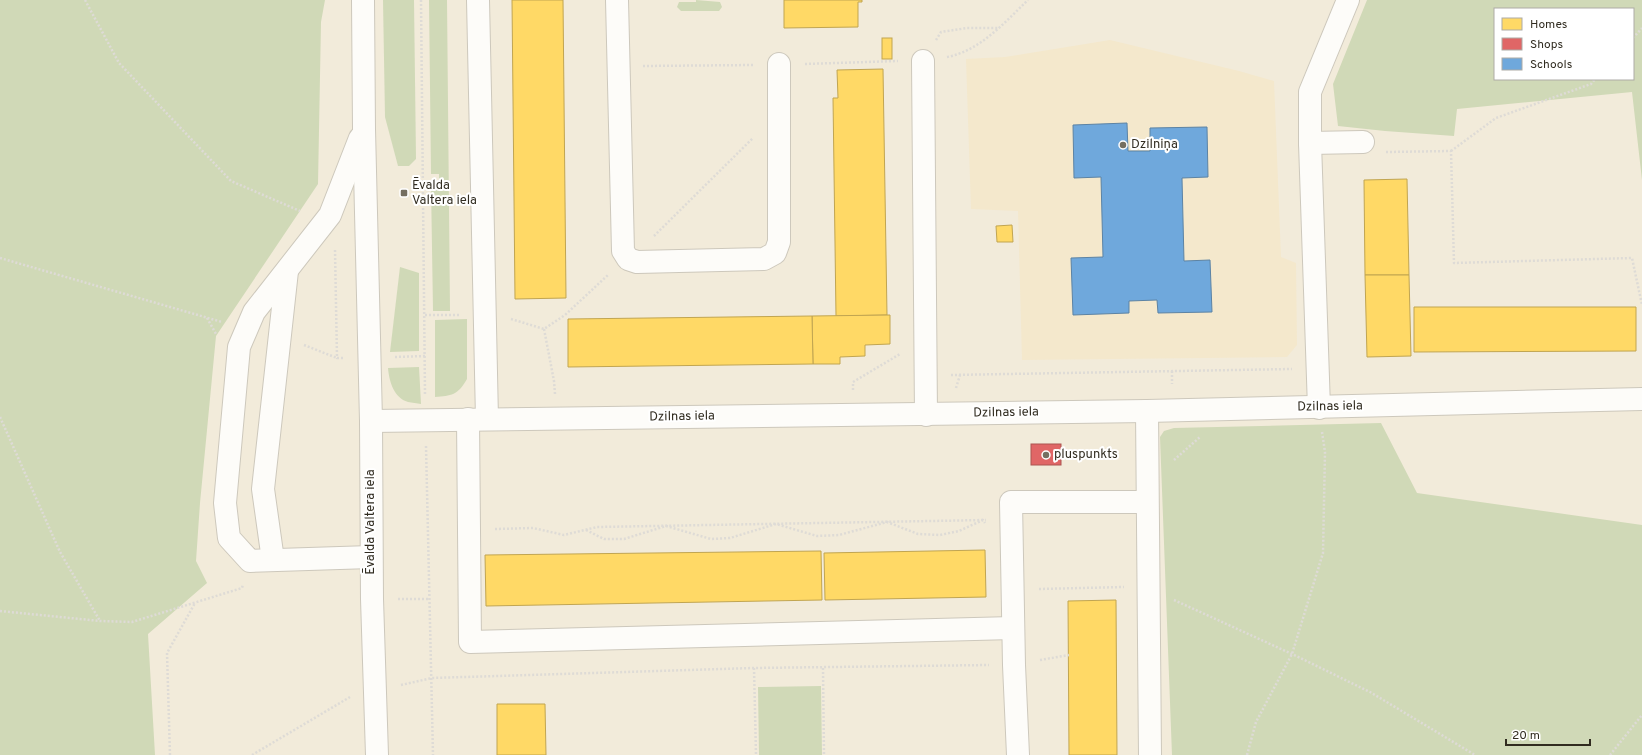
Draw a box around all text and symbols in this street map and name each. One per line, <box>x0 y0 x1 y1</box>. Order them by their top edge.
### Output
legend <box>1494 8 1634 80</box>
text: Homes <box>1530 17 1567 33</box>
text: Shops <box>1530 37 1563 53</box>
text: Schools <box>1530 57 1572 73</box>
place label: Dzilniņa <box>1131 137 1178 153</box>
marker: Dzilniņa <box>1118 140 1128 150</box>
place label: Ēvalda Valtera iela <box>412 177 477 209</box>
marker: Ēvalda Valtera iela <box>399 188 409 198</box>
street label: Dzilnas iela <box>1297 398 1363 416</box>
street label: Dzilnas iela <box>973 404 1039 422</box>
street label: Dzilnas iela <box>649 408 715 426</box>
place label: pluspunkts <box>1054 447 1118 463</box>
marker: pluspunkts <box>1041 450 1051 460</box>
street label: Ēvalda Valtera iela <box>362 469 379 575</box>
scale bar <box>1506 721 1590 747</box>
text: 20 m <box>1512 728 1540 744</box>

